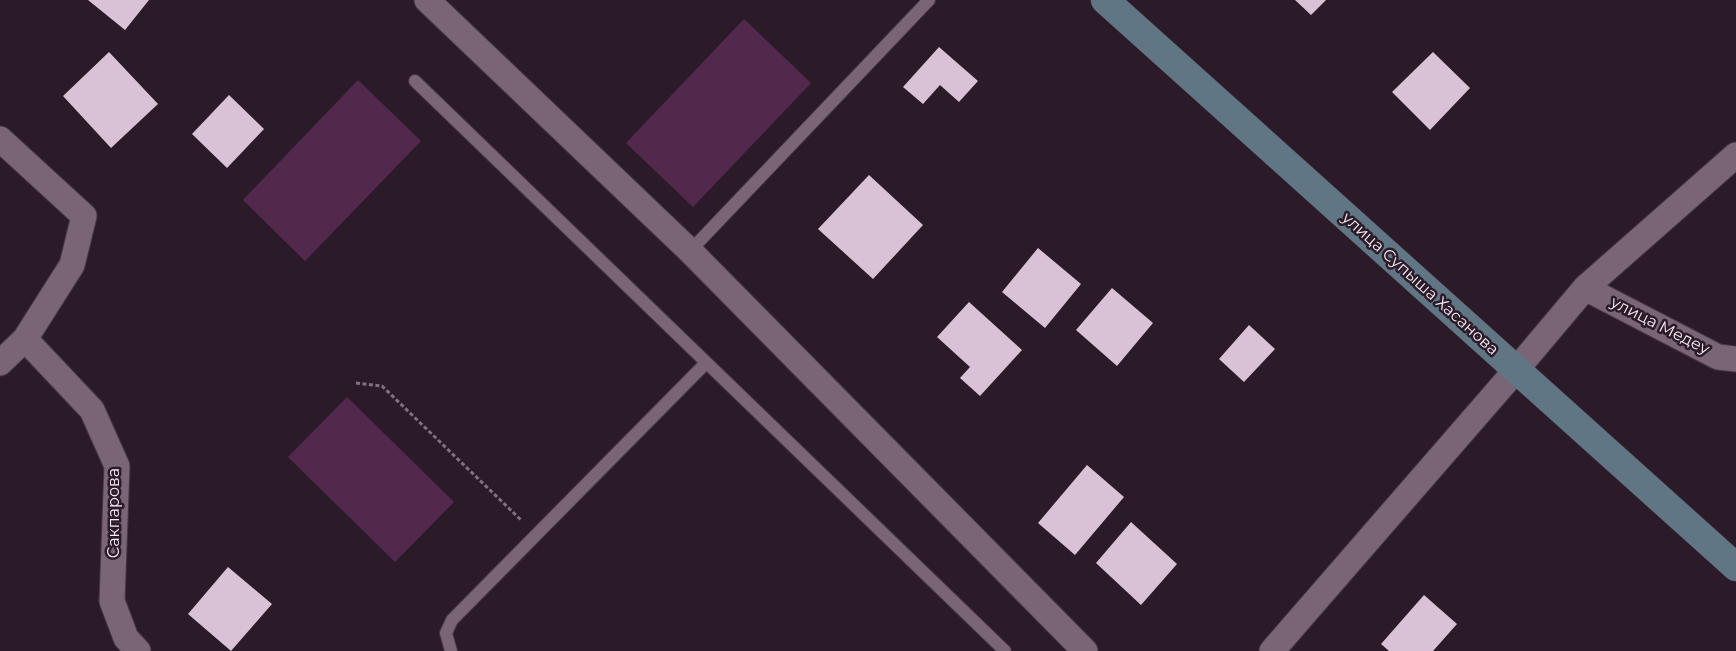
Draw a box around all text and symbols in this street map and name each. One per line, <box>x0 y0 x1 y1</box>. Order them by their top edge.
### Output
street label: улица Супыша Хасанова <box>1338 209 1502 359</box>
street label: улица Медеу <box>1607 293 1713 359</box>
street label: Сакпарова <box>104 468 124 558</box>

